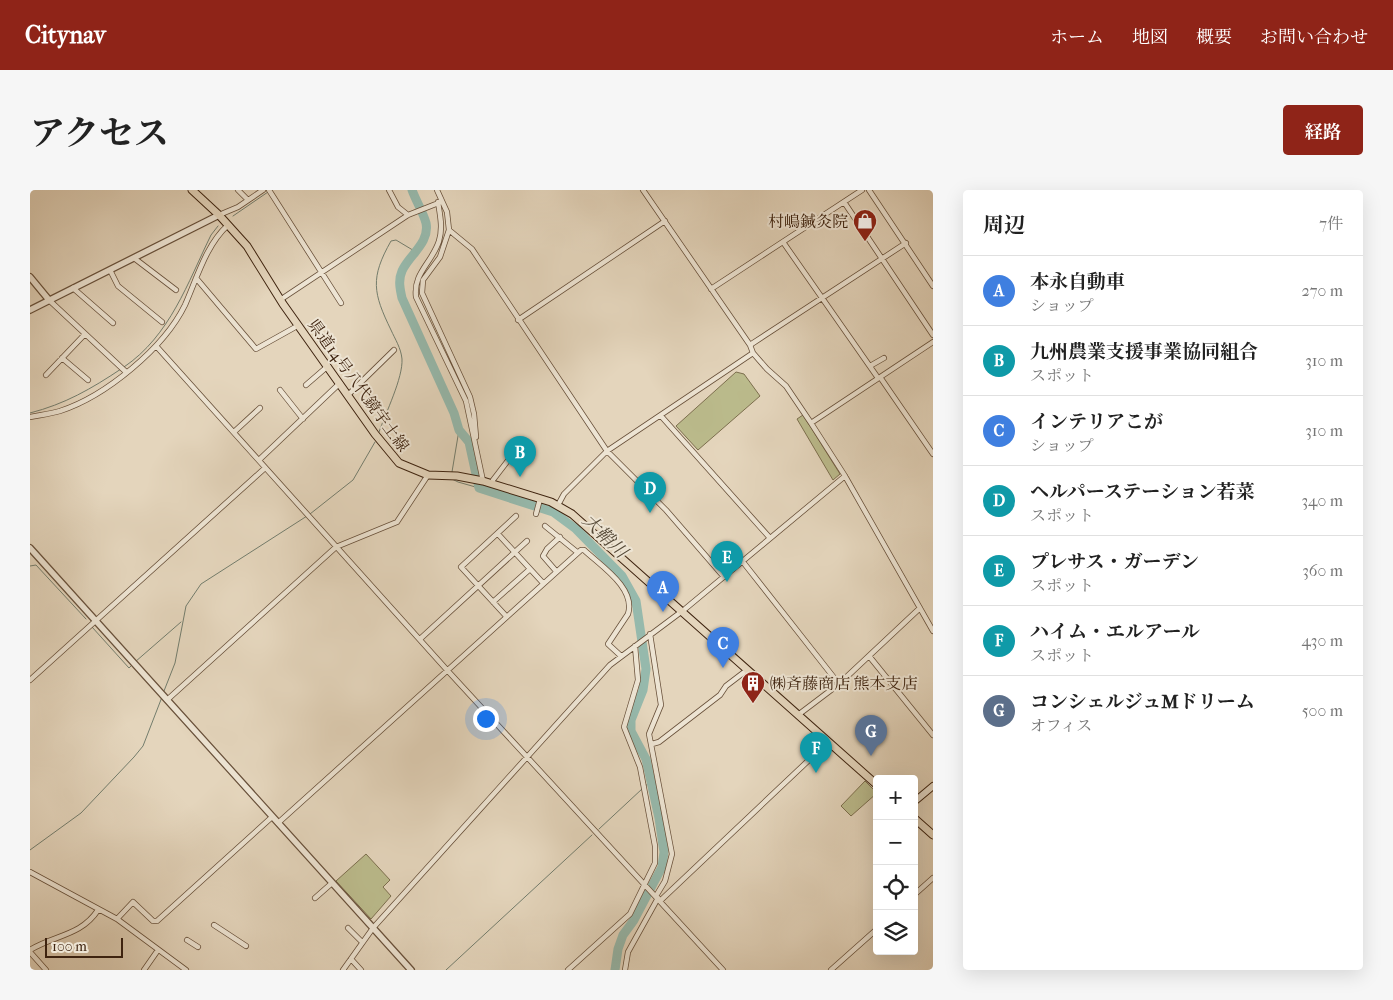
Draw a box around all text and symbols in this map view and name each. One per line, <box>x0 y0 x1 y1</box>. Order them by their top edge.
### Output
text: Citynav <box>25 21 106 49</box>
text: ホーム <box>1050 27 1104 48</box>
text: 地図 <box>1132 27 1168 48</box>
text: 概要 <box>1196 27 1232 48</box>
text: お問い合わせ <box>1260 27 1368 48</box>
button: 経路 <box>1283 105 1363 155</box>
text: アクセス <box>30 113 169 154</box>
shop icon: 村嶋鍼灸院 <box>852 208 878 242</box>
place label: 村嶋鍼灸院 <box>768 212 848 231</box>
text: 周辺 <box>983 213 1025 237</box>
text: 7件 <box>1319 214 1343 233</box>
text: 本永自動車 <box>1030 271 1125 293</box>
text: A <box>994 281 1004 300</box>
text: 270 m <box>1302 281 1343 300</box>
text: ショップ <box>1030 296 1094 315</box>
street label: 県道14号八代鏡宇土線 <box>304 315 413 455</box>
text: 九州農業支援事業協同組合 <box>1030 341 1258 363</box>
text: B <box>994 351 1004 370</box>
text: 310 m <box>1305 351 1343 370</box>
text: スポット <box>1030 366 1094 385</box>
text: インテリアこが <box>1030 411 1163 433</box>
text: C <box>994 421 1004 440</box>
text: 310 m <box>1305 421 1343 440</box>
pin: B <box>504 436 536 477</box>
text: ショップ <box>1030 436 1094 455</box>
pin: D <box>634 472 666 513</box>
text: ヘルパーステーション若菜 <box>1030 481 1255 503</box>
text: D <box>993 491 1005 510</box>
text: 340 m <box>1301 491 1343 510</box>
text: スポット <box>1030 506 1094 525</box>
water label: 大鞘川 <box>578 510 633 564</box>
pin: E <box>711 541 743 582</box>
text: プレサス・ガーデン <box>1030 551 1199 573</box>
text: E <box>994 561 1004 580</box>
text: 360 m <box>1302 561 1343 580</box>
pin: A <box>647 571 679 612</box>
text: スポット <box>1030 576 1094 595</box>
text: ハイム・エルアール <box>1030 621 1200 643</box>
pin: C <box>707 627 739 668</box>
text: F <box>995 631 1003 650</box>
text: 430 m <box>1301 631 1343 650</box>
text: スポット <box>1030 646 1094 665</box>
building icon: ㈱斉藤商店 熊本支店 <box>740 670 766 704</box>
place label: ㈱斉藤商店 熊本支店 <box>770 674 917 693</box>
text: コンシェルジュMドリーム <box>1030 691 1255 713</box>
text: G <box>993 701 1005 720</box>
text: 500 m <box>1302 701 1343 720</box>
your location <box>473 706 499 732</box>
pin: G <box>855 715 887 756</box>
text: オフィス <box>1030 716 1092 735</box>
pin: F <box>800 732 832 773</box>
map controls <box>873 775 918 955</box>
button: + <box>873 775 918 820</box>
button: − <box>873 820 918 865</box>
button: locate <box>873 865 918 910</box>
button: layers <box>873 910 918 955</box>
scale bar <box>45 935 122 958</box>
text: 100 m <box>52 938 87 955</box>

